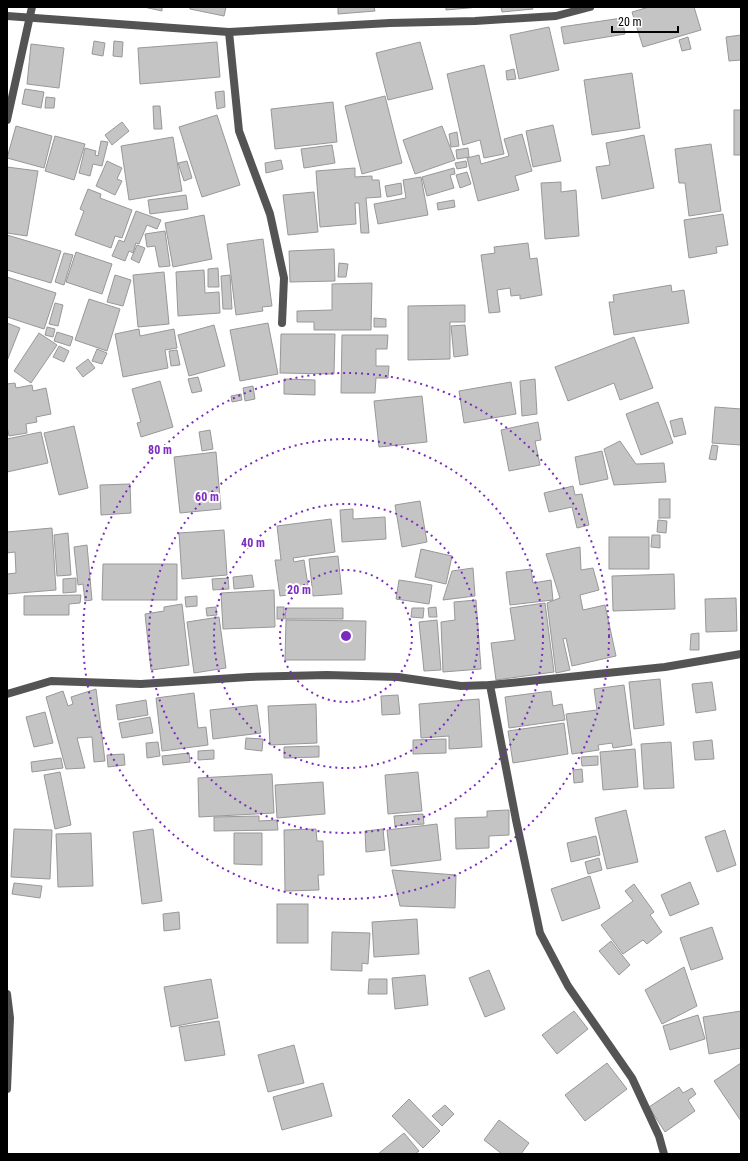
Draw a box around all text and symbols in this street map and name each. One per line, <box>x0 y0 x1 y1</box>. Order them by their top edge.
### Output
scale bar <box>612 8 678 34</box>
text: 20 m <box>618 15 642 29</box>
text: 80 m <box>148 443 172 457</box>
text: 60 m <box>195 490 219 504</box>
text: 40 m <box>241 536 265 550</box>
text: 20 m <box>287 583 311 597</box>
centre of rings <box>339 629 353 643</box>

